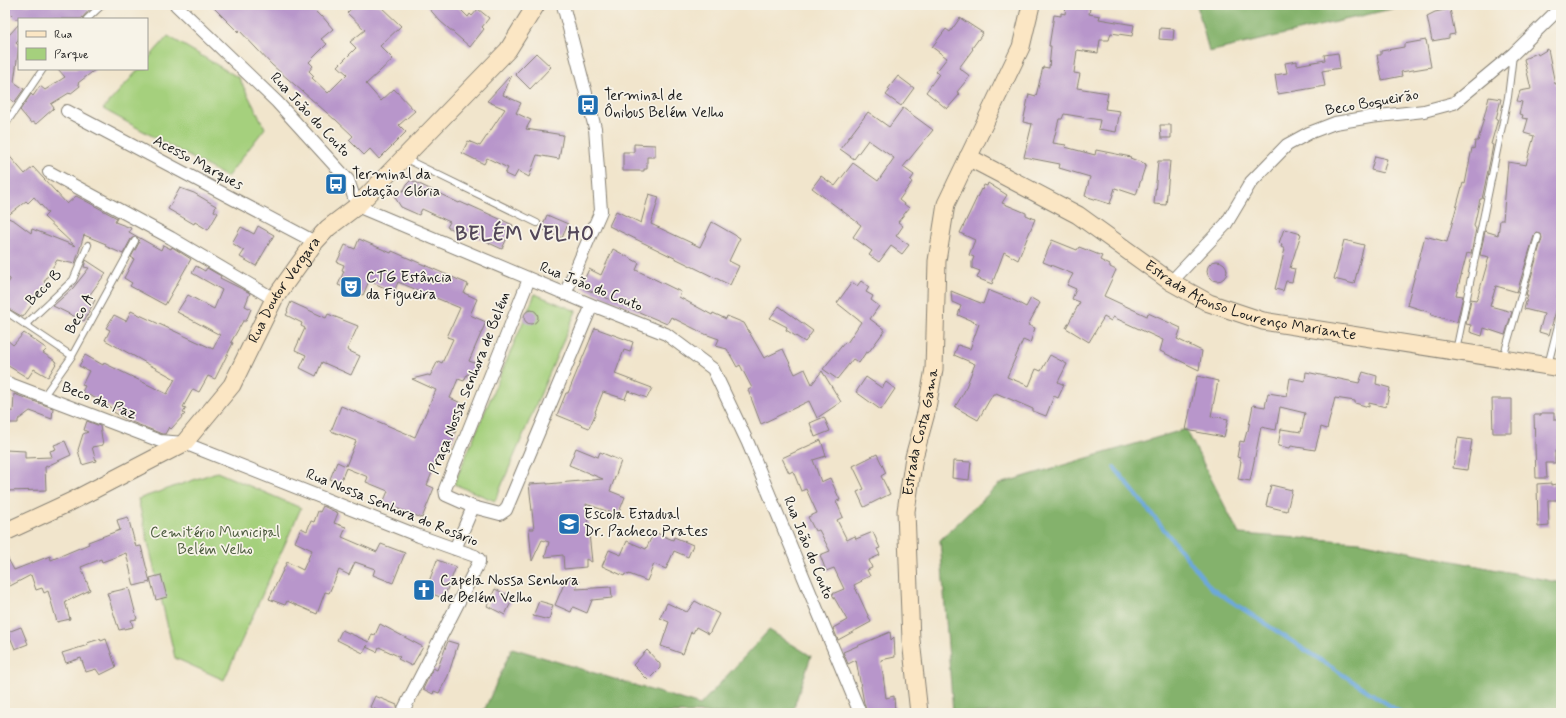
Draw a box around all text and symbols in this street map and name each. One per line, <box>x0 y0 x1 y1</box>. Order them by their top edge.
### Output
legend <box>18 18 148 70</box>
text: Rua <box>54 27 72 43</box>
text: Parque <box>54 47 89 63</box>
street label: Rua João do Couto <box>265 68 355 162</box>
street label: Beco Boqueirão <box>1324 85 1420 121</box>
place label: Terminal de Ônibus Belém Velho <box>604 86 724 123</box>
bus stop icon: Terminal de Ônibus Belém Velho <box>575 92 601 118</box>
street label: Acesso Marques <box>149 131 247 195</box>
place label: Terminal da Lotação Glória <box>352 165 440 202</box>
bus stop icon: Terminal da Lotação Glória <box>323 171 349 197</box>
district label: BELÉM VELHO <box>455 220 595 247</box>
street label: Rua Doutor Vergara <box>244 232 325 347</box>
street label: Estrada Afonso Lourenço Mariante <box>1140 256 1358 346</box>
street label: Rua João do Couto <box>536 257 646 317</box>
street label: Beco B <box>21 265 67 311</box>
place label: CTG Estância da Figueira <box>366 268 452 306</box>
theatre icon: CTG Estância da Figueira <box>338 274 364 300</box>
street label: Praça Nossa Senhora de Belém <box>424 289 516 477</box>
street label: Beco A <box>61 290 99 338</box>
street label: Estrada Costa Gama <box>898 366 944 497</box>
street label: Beco da Paz <box>58 377 140 425</box>
street label: Rua Nossa Senhora do Rosário <box>303 464 481 552</box>
street label: Rua João do Couto <box>778 493 838 603</box>
place label: Escola Estadual Dr. Pacheco Prates <box>584 505 708 542</box>
school or university icon: Escola Estadual Dr. Pacheco Prates <box>556 511 582 537</box>
park label: Cemitério Municipal Belém Velho <box>150 523 280 560</box>
place label: Capela Nossa Senhora de Belém Velho <box>440 571 579 608</box>
church icon: Capela Nossa Senhora de Belém Velho <box>411 577 437 603</box>

